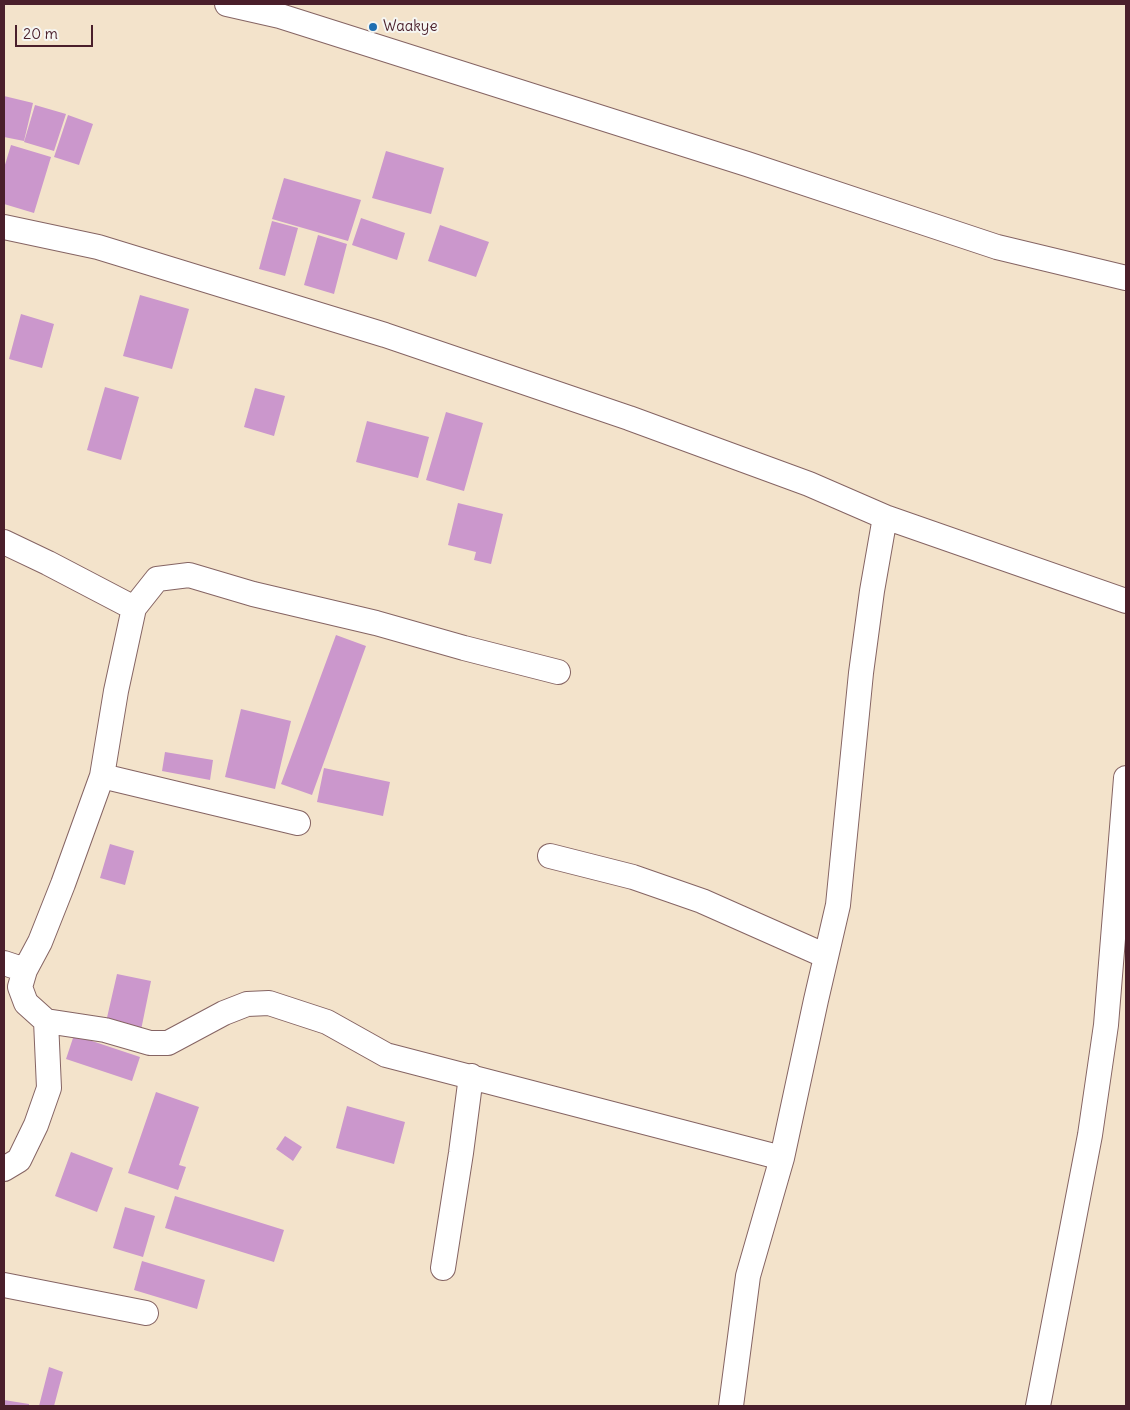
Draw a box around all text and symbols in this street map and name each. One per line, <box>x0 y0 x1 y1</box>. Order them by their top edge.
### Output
scale bar <box>18 15 95 47</box>
place label: Waakye <box>383 18 437 36</box>
marker: Waakye <box>367 21 379 33</box>
text: 20 m <box>23 24 58 43</box>

